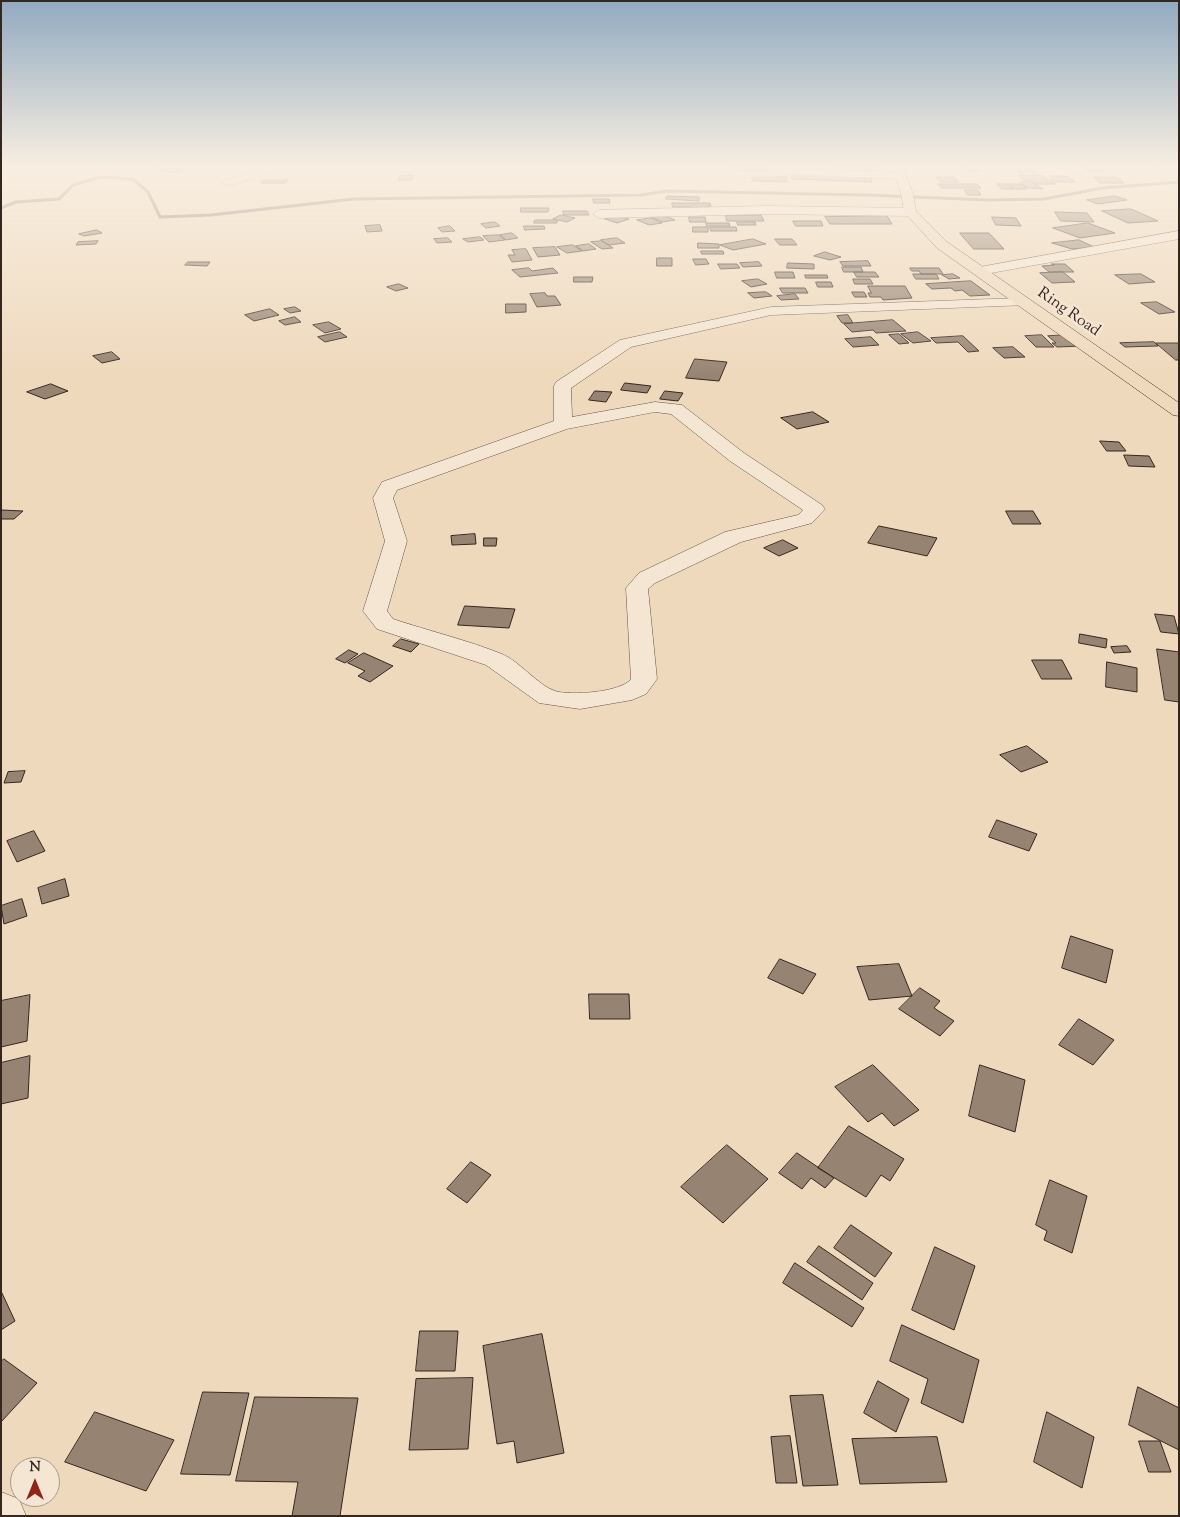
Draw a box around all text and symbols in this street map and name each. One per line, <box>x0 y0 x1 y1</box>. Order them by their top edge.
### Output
street label: Ring Road <box>1033 284 1103 342</box>
north arrow <box>10 1457 60 1507</box>
text: N <box>29 1458 41 1478</box>

